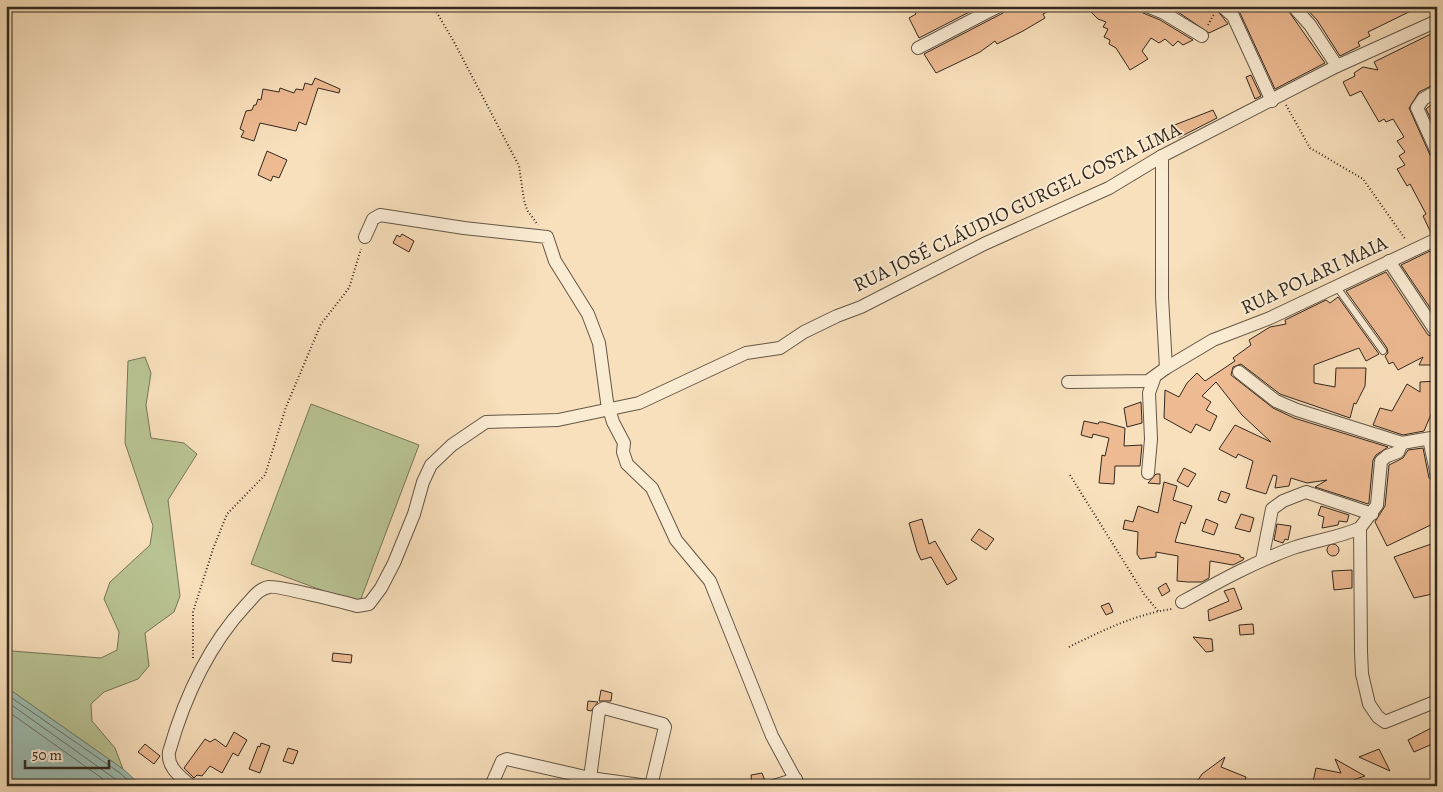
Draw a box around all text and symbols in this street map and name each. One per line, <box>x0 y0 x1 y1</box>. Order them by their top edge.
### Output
street label: RUA JOSÉ CLÁUDIO GURGEL COSTA LIMA <box>849 115 1186 298</box>
street label: RUA POLARI MAIA <box>1236 229 1392 321</box>
scale bar <box>25 737 109 769</box>
text: 50 m <box>32 745 62 765</box>

